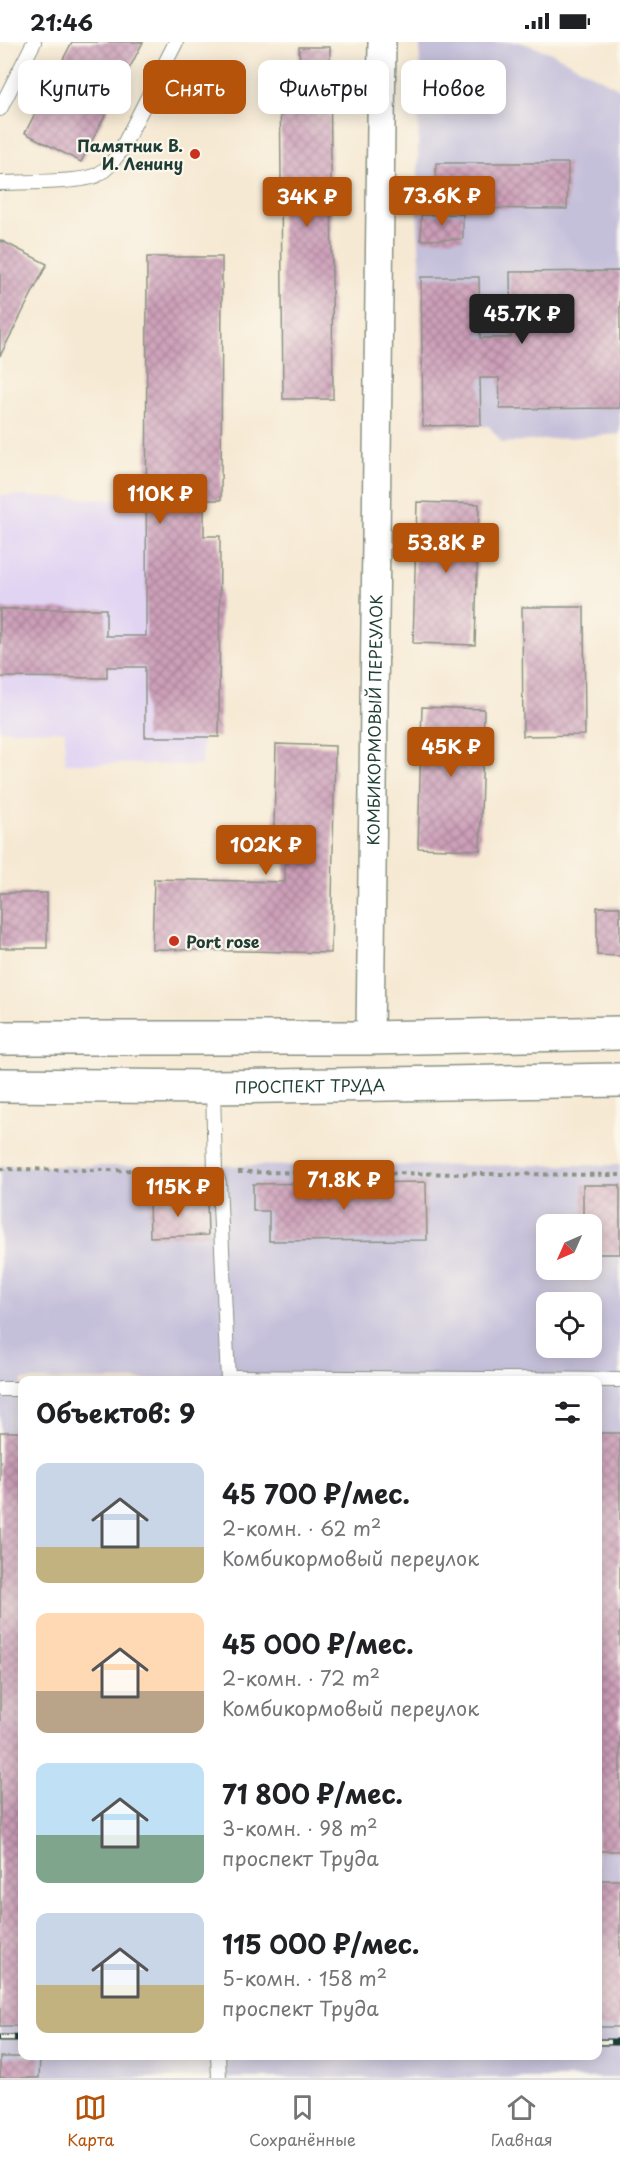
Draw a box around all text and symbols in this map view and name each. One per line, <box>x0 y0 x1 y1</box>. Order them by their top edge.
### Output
text: 21:46 <box>30 5 93 38</box>
chip: Купить <box>18 60 131 114</box>
chip: Снять <box>143 60 246 114</box>
chip: Фильтры <box>258 60 389 114</box>
chip: Новое <box>401 60 506 114</box>
place label: Памятник В. И. Ленину <box>77 133 183 175</box>
marker: Памятник В. И. Ленину <box>188 147 202 161</box>
pin: 73.6K ₽ <box>387 176 497 227</box>
pin: 34K ₽ <box>265 177 349 228</box>
text: 73.6K ₽ <box>403 180 481 210</box>
text: 34K ₽ <box>277 181 337 211</box>
pin: 45.7K ₽ <box>467 294 577 345</box>
text: 45.7K ₽ <box>483 298 561 328</box>
pin: 110K ₽ <box>111 474 209 525</box>
text: 110K ₽ <box>127 478 193 508</box>
pin: 53.8K ₽ <box>391 523 501 574</box>
text: 53.8K ₽ <box>407 527 485 557</box>
street label: КОМБИКОРМОВЫЙ ПЕРЕУЛОК <box>360 595 387 846</box>
pin: 45K ₽ <box>409 727 493 778</box>
text: 45K ₽ <box>421 731 481 761</box>
pin: 102K ₽ <box>217 825 315 876</box>
text: 102K ₽ <box>230 829 302 859</box>
place label: Port rose <box>186 929 260 953</box>
marker: Port rose <box>167 934 181 948</box>
street label: ПРОСПЕКТ ТРУДА <box>234 1072 385 1099</box>
pin: 71.8K ₽ <box>289 1160 399 1211</box>
text: 71.8K ₽ <box>307 1164 381 1194</box>
pin: 115K ₽ <box>129 1167 227 1218</box>
text: 115K ₽ <box>146 1171 210 1201</box>
north arrow <box>536 1214 602 1280</box>
map controls <box>536 1214 602 1358</box>
button: locate <box>536 1292 602 1358</box>
text: Объектов: 9 <box>36 1393 195 1432</box>
icon: filters <box>551 1396 584 1429</box>
text: 45 700 ₽/мес. <box>222 1474 410 1513</box>
icon: home <box>84 1487 156 1559</box>
text: 2-комн. · 62 m² <box>222 1513 381 1543</box>
text: Комбикормовый переулок <box>222 1543 479 1573</box>
text: 45 000 ₽/мес. <box>222 1624 414 1663</box>
icon: home <box>84 1637 156 1709</box>
text: 2-комн. · 72 m² <box>222 1663 380 1693</box>
text: Комбикормовый переулок <box>222 1693 479 1723</box>
text: 71 800 ₽/мес. <box>222 1774 403 1813</box>
icon: home <box>84 1787 156 1859</box>
text: 3-комн. · 98 m² <box>222 1813 378 1843</box>
text: проспект Труда <box>222 1843 379 1873</box>
text: 115 000 ₽/мес. <box>222 1924 419 1963</box>
icon: home <box>84 1937 156 2009</box>
text: 5-комн. · 158 m² <box>222 1963 387 1993</box>
text: проспект Труда <box>222 1993 379 2023</box>
tab: Карта <box>67 2091 114 2151</box>
tab: Сохранённые <box>249 2091 356 2151</box>
tab: Главная <box>491 2091 553 2151</box>

